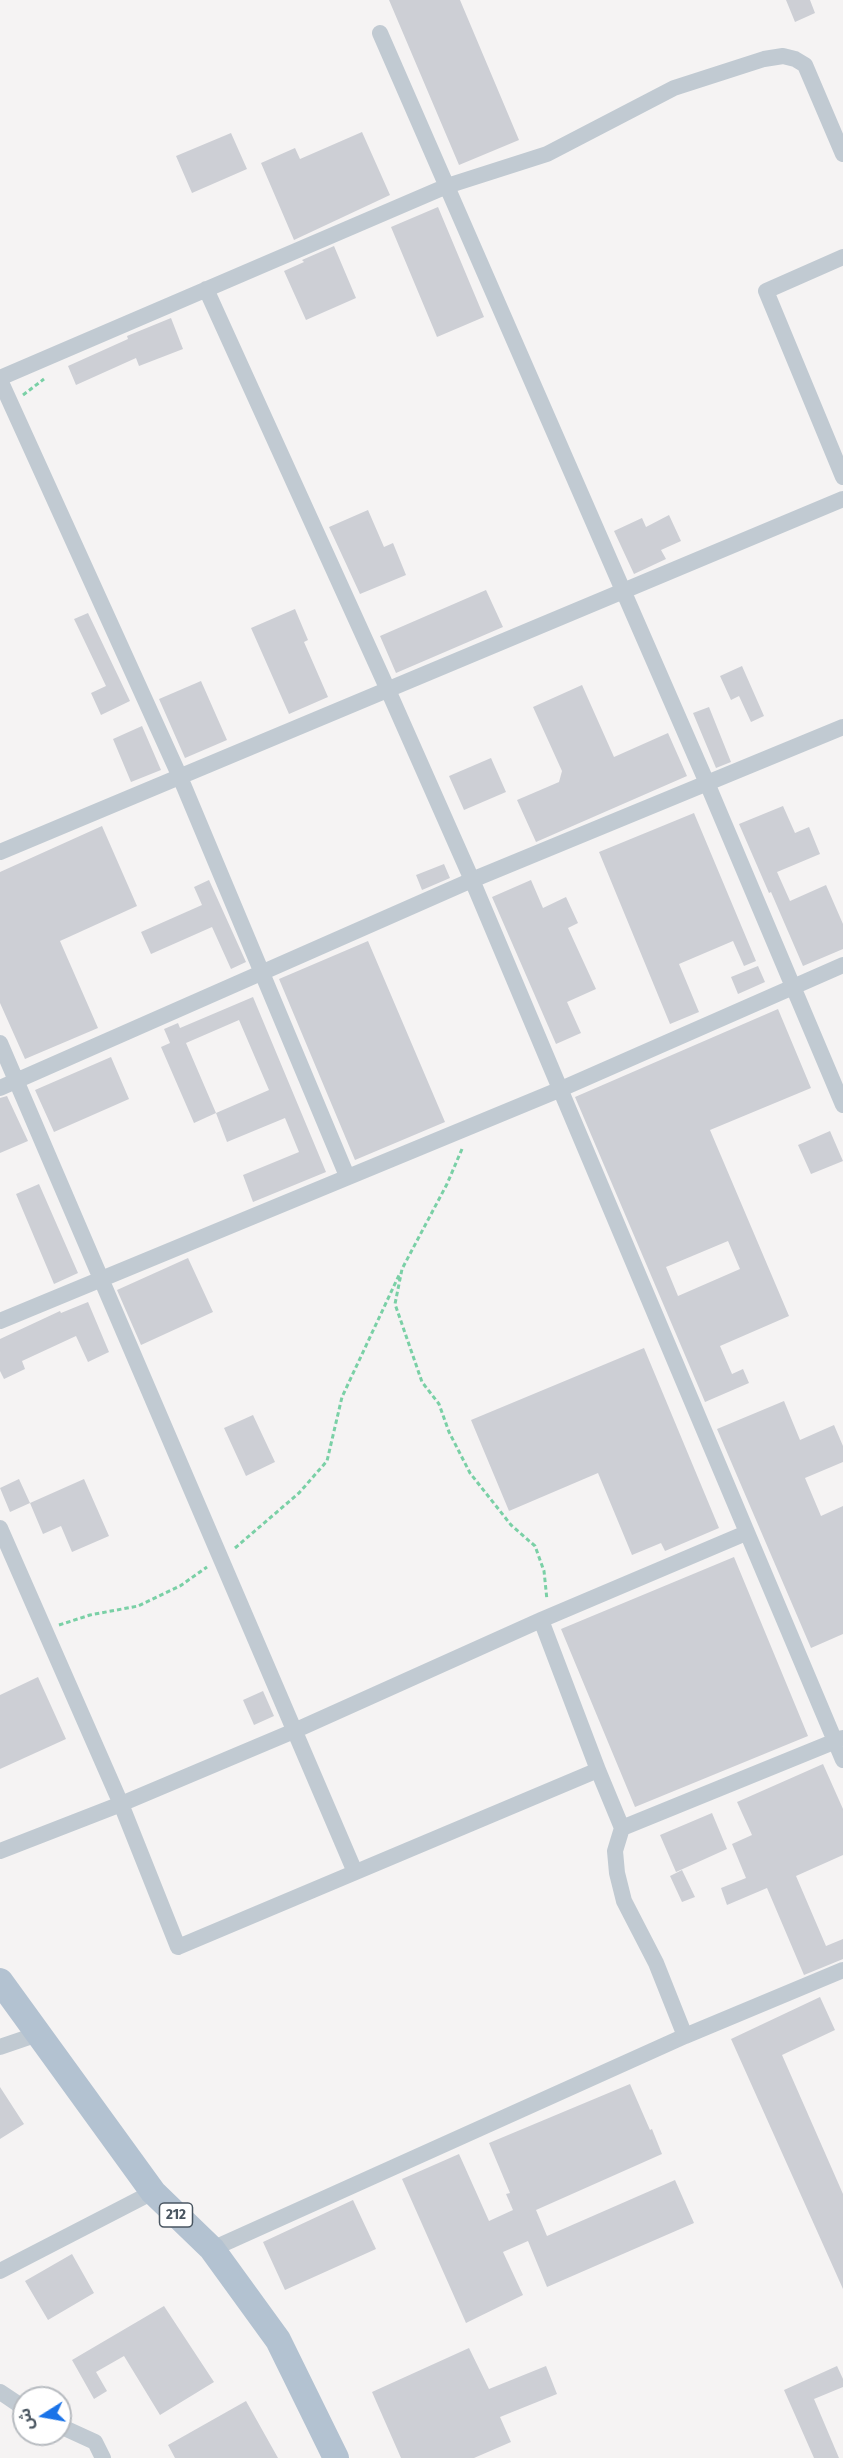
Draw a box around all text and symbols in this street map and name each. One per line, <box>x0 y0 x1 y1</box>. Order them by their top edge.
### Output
road number: 212 <box>160 2203 192 2227</box>
north arrow <box>12 2386 72 2446</box>
text: ش <box>14 2407 37 2432</box>

